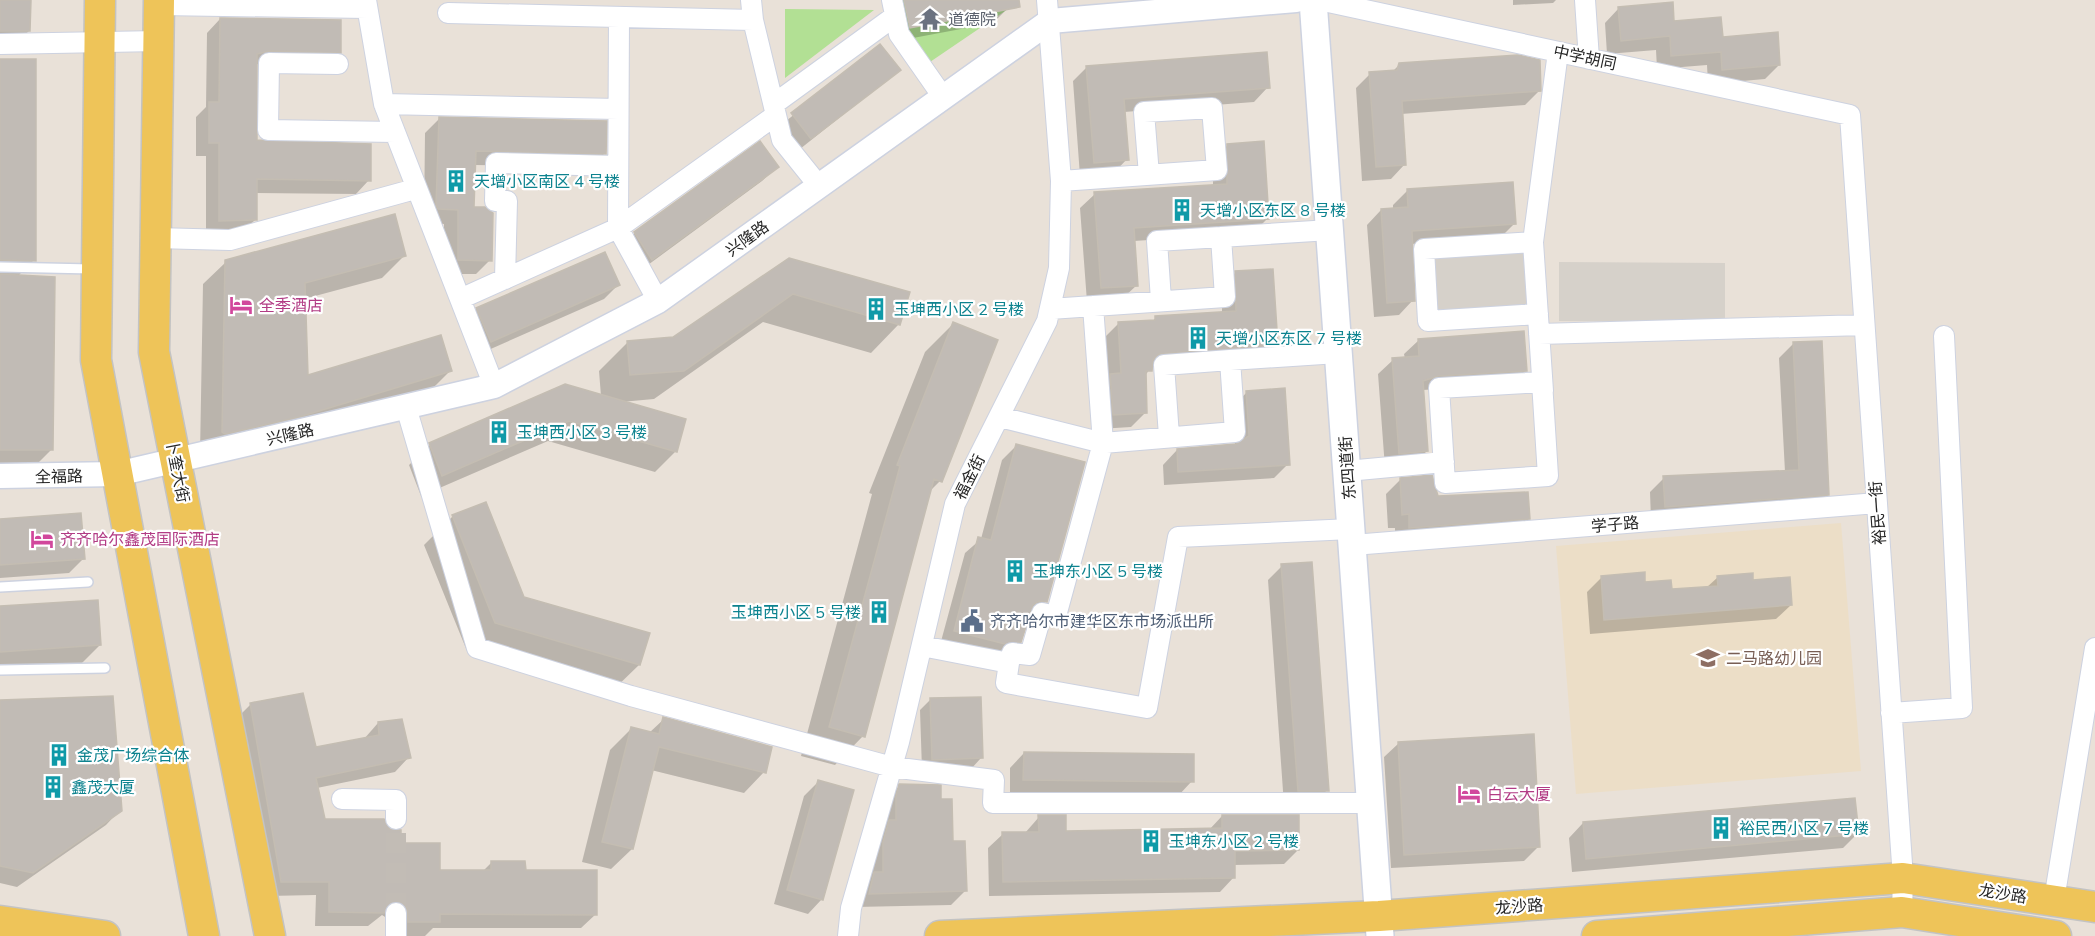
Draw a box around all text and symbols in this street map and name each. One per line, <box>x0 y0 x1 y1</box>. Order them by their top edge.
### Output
temple icon: 道德院 <box>917 6 943 32</box>
place label: 道德院 <box>948 9 996 29</box>
street label: 中学胡同 <box>1552 41 1618 73</box>
building icon: 天增小区南区 4 号楼 <box>443 168 469 194</box>
place label: 天增小区南区 4 号楼 <box>474 171 620 191</box>
building icon: 天增小区东区 8 号楼 <box>1169 197 1195 223</box>
place label: 天增小区东区 8 号楼 <box>1200 200 1346 220</box>
street label: 兴隆路 <box>722 216 772 260</box>
hotel icon: 全季酒店 <box>228 292 254 318</box>
place label: 全季酒店 <box>259 295 323 315</box>
building icon: 玉坤西小区 2 号楼 <box>863 296 889 322</box>
place label: 玉坤西小区 2 号楼 <box>894 299 1024 319</box>
building icon: 天增小区东区 7 号楼 <box>1185 325 1211 351</box>
place label: 天增小区东区 7 号楼 <box>1216 328 1362 348</box>
street label: 兴隆路 <box>264 419 316 449</box>
building icon: 玉坤西小区 3 号楼 <box>486 419 512 445</box>
place label: 玉坤西小区 3 号楼 <box>517 422 647 442</box>
street label: 东四道街 <box>1335 435 1359 501</box>
street label: 卜奎大街 <box>162 438 194 504</box>
street label: 福金街 <box>949 451 989 503</box>
street label: 全福路 <box>35 466 83 486</box>
street label: 裕民一街 <box>1865 480 1889 546</box>
street label: 学子路 <box>1590 512 1640 536</box>
hotel icon: 齐齐哈尔鑫茂国际酒店 <box>29 526 55 552</box>
place label: 齐齐哈尔鑫茂国际酒店 <box>60 529 220 549</box>
building icon: 玉坤东小区 5 号楼 <box>1002 558 1028 584</box>
place label: 玉坤东小区 5 号楼 <box>1033 561 1163 581</box>
building icon: 玉坤西小区 5 号楼 <box>866 599 892 625</box>
place label: 玉坤西小区 5 号楼 <box>731 602 861 622</box>
public building icon: 齐齐哈尔市建华区东市场派出所 <box>959 608 985 634</box>
place label: 齐齐哈尔市建华区东市场派出所 <box>990 611 1214 631</box>
school or university icon: 二马路幼儿园 <box>1695 645 1721 671</box>
place label: 二马路幼儿园 <box>1726 648 1822 668</box>
building icon: 金茂广场综合体 <box>46 742 72 768</box>
place label: 金茂广场综合体 <box>77 745 189 765</box>
building icon: 鑫茂大厦 <box>40 774 66 800</box>
place label: 鑫茂大厦 <box>71 777 135 797</box>
hotel icon: 白云大厦 <box>1456 781 1482 807</box>
place label: 白云大厦 <box>1487 784 1551 804</box>
building icon: 裕民西小区 7 号楼 <box>1708 815 1734 841</box>
place label: 裕民西小区 7 号楼 <box>1739 818 1869 838</box>
building icon: 玉坤东小区 2 号楼 <box>1138 828 1164 854</box>
place label: 玉坤东小区 2 号楼 <box>1169 831 1299 851</box>
street label: 龙沙路 <box>1978 879 2028 907</box>
street label: 龙沙路 <box>1494 894 1544 918</box>

